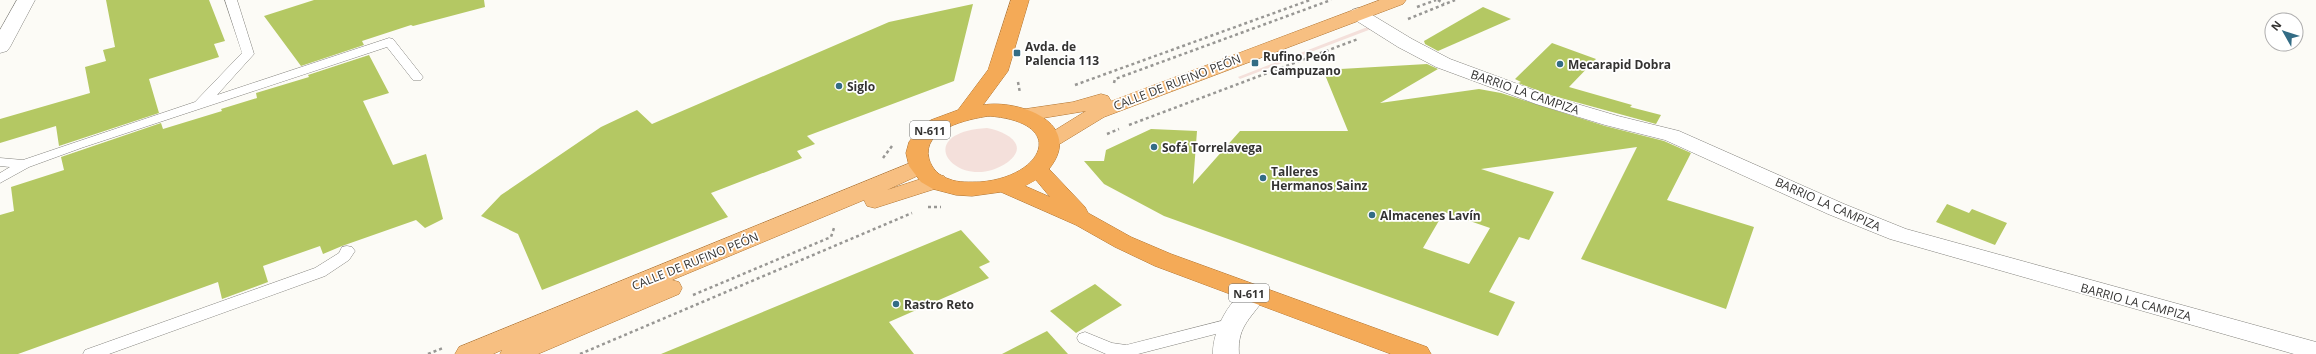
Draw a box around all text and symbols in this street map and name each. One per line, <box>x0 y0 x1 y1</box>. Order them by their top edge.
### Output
north arrow <box>2264 12 2304 52</box>
text: N <box>2267 17 2284 34</box>
place label: Avda. de Palencia 113 <box>1025 38 1099 69</box>
marker: Avda. de Palencia 113 <box>1012 48 1022 58</box>
place label: Rufino Peón - Campuzano <box>1263 48 1341 79</box>
street label: CALLE DE RUFINO PEÓN <box>1111 50 1243 114</box>
place label: Mecarapid Dobra <box>1568 56 1671 73</box>
marker: Rufino Peón - Campuzano <box>1250 58 1260 68</box>
marker: Mecarapid Dobra <box>1555 59 1565 69</box>
street label: BARRIO LA CAMPIZA <box>1468 65 1582 119</box>
place label: Siglo <box>847 78 875 95</box>
marker: Siglo <box>834 81 844 91</box>
road number: N-611 <box>910 121 950 139</box>
place label: Sofá Torrelavega <box>1162 139 1262 156</box>
marker: Sofá Torrelavega <box>1149 142 1159 152</box>
place label: Talleres Hermanos Sainz <box>1271 163 1368 194</box>
marker: Talleres Hermanos Sainz <box>1258 173 1268 183</box>
street label: BARRIO LA CAMPIZA <box>1773 173 1884 235</box>
place label: Almacenes Lavín <box>1380 207 1481 224</box>
marker: Almacenes Lavín <box>1367 210 1377 220</box>
street label: CALLE DE RUFINO PEÓN <box>629 228 761 294</box>
street label: BARRIO LA CAMPIZA <box>2079 279 2194 325</box>
road number: N-611 <box>1229 284 1269 302</box>
place label: Rastro Reto <box>904 296 974 313</box>
marker: Rastro Reto <box>891 299 901 309</box>

